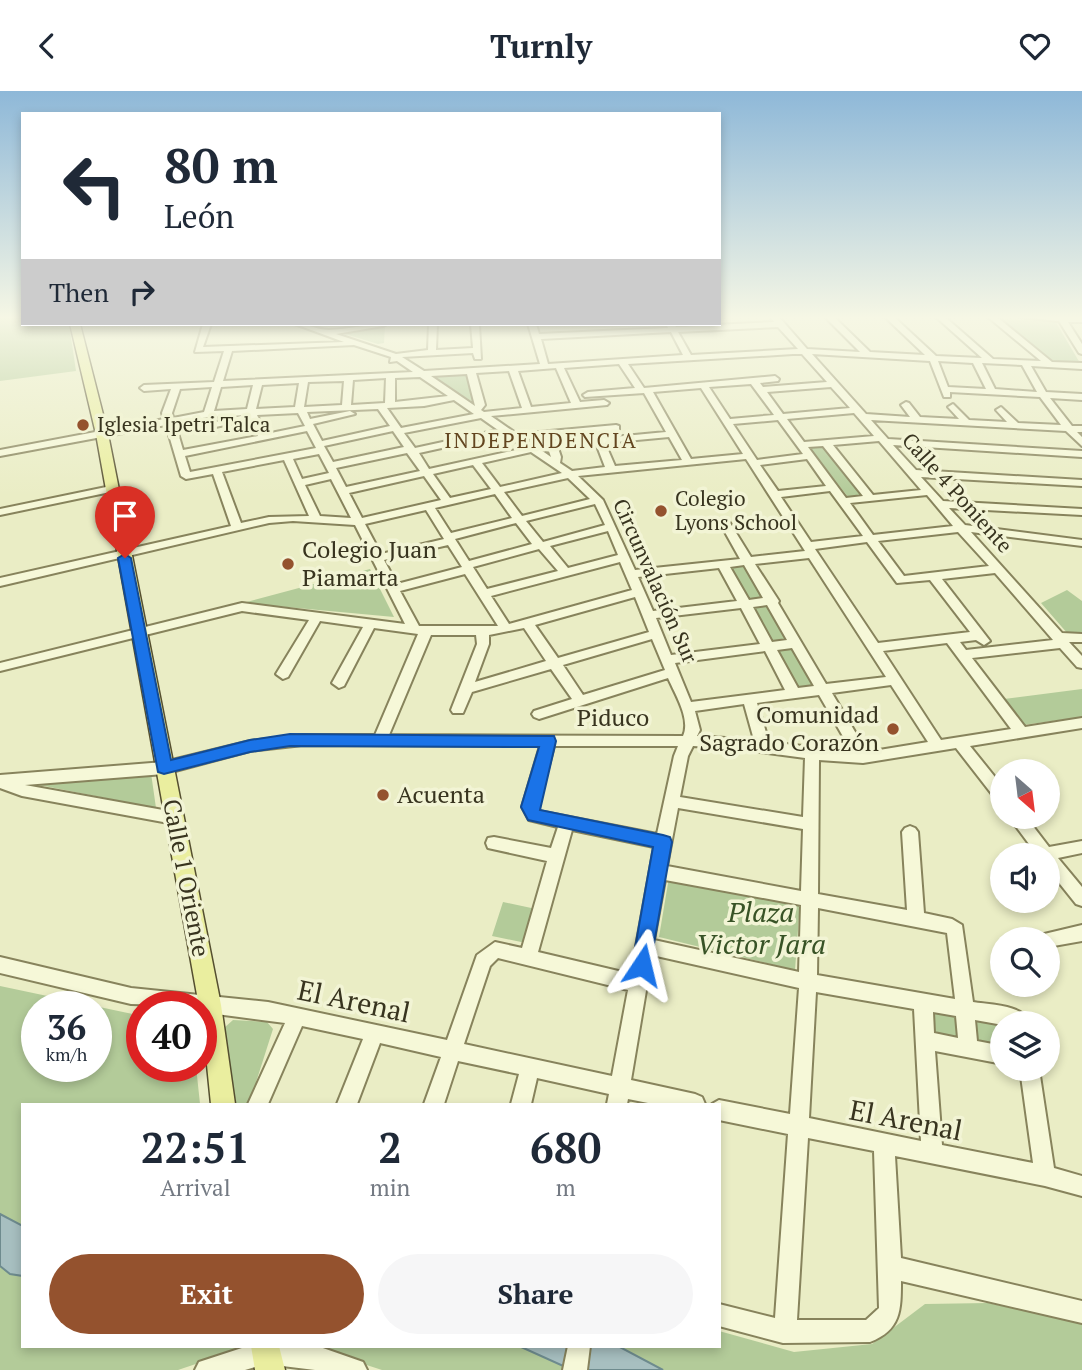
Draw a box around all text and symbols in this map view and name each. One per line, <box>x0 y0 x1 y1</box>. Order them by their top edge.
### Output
text: Turnly <box>490 25 592 67</box>
icon: back <box>28 27 66 65</box>
icon: heart <box>1016 27 1054 65</box>
text: 80 m <box>164 132 278 197</box>
icon: left <box>49 140 140 231</box>
text: León <box>164 195 234 237</box>
icon: right <box>123 273 161 311</box>
text: Then <box>49 275 109 309</box>
place label: Iglesia Ipetri Talca <box>97 410 271 438</box>
marker: Iglesia Ipetri Talca <box>75 417 91 433</box>
district label: INDEPENDENCIA <box>444 426 638 454</box>
street label: Calle 4 Poniente <box>896 426 1019 558</box>
place label: Colegio Lyons School <box>675 484 797 536</box>
pin <box>95 486 155 558</box>
street label: Circunvalación Sur <box>607 494 705 667</box>
icon: arrive <box>106 497 144 535</box>
marker: Colegio Lyons School <box>653 503 669 519</box>
place label: Colegio Juan Piamarta <box>302 533 437 593</box>
marker: Colegio Juan Piamarta <box>280 556 296 572</box>
place label: Comunidad Sagrado Corazón <box>699 698 879 758</box>
street label: Piduco <box>577 701 649 733</box>
marker: Comunidad Sagrado Corazón <box>885 721 901 737</box>
north arrow <box>990 759 1060 829</box>
map controls <box>990 759 1060 1081</box>
place label: Acuenta <box>397 778 485 810</box>
marker: Acuenta <box>375 787 391 803</box>
street label: Calle 1 Oriente <box>156 796 218 959</box>
button: sound <box>990 843 1060 913</box>
park label: Plaza Victor Jara <box>696 893 826 962</box>
button: search <box>990 927 1060 997</box>
position arrow <box>605 928 679 1002</box>
street label: El Arenal <box>294 971 414 1030</box>
speed limit sign: 40 <box>126 991 217 1082</box>
text: 36 <box>47 1004 86 1050</box>
button: layers <box>990 1011 1060 1081</box>
text: km/h <box>46 1042 87 1066</box>
street label: El Arenal <box>847 1090 966 1149</box>
text: 22:51 <box>141 1119 250 1175</box>
text: 2 <box>378 1119 402 1175</box>
text: 680 <box>530 1119 601 1175</box>
text: Arrival <box>160 1172 231 1203</box>
text: min <box>370 1172 410 1203</box>
text: m <box>556 1172 576 1203</box>
button: Exit <box>49 1254 364 1334</box>
button: Share <box>378 1254 693 1334</box>

